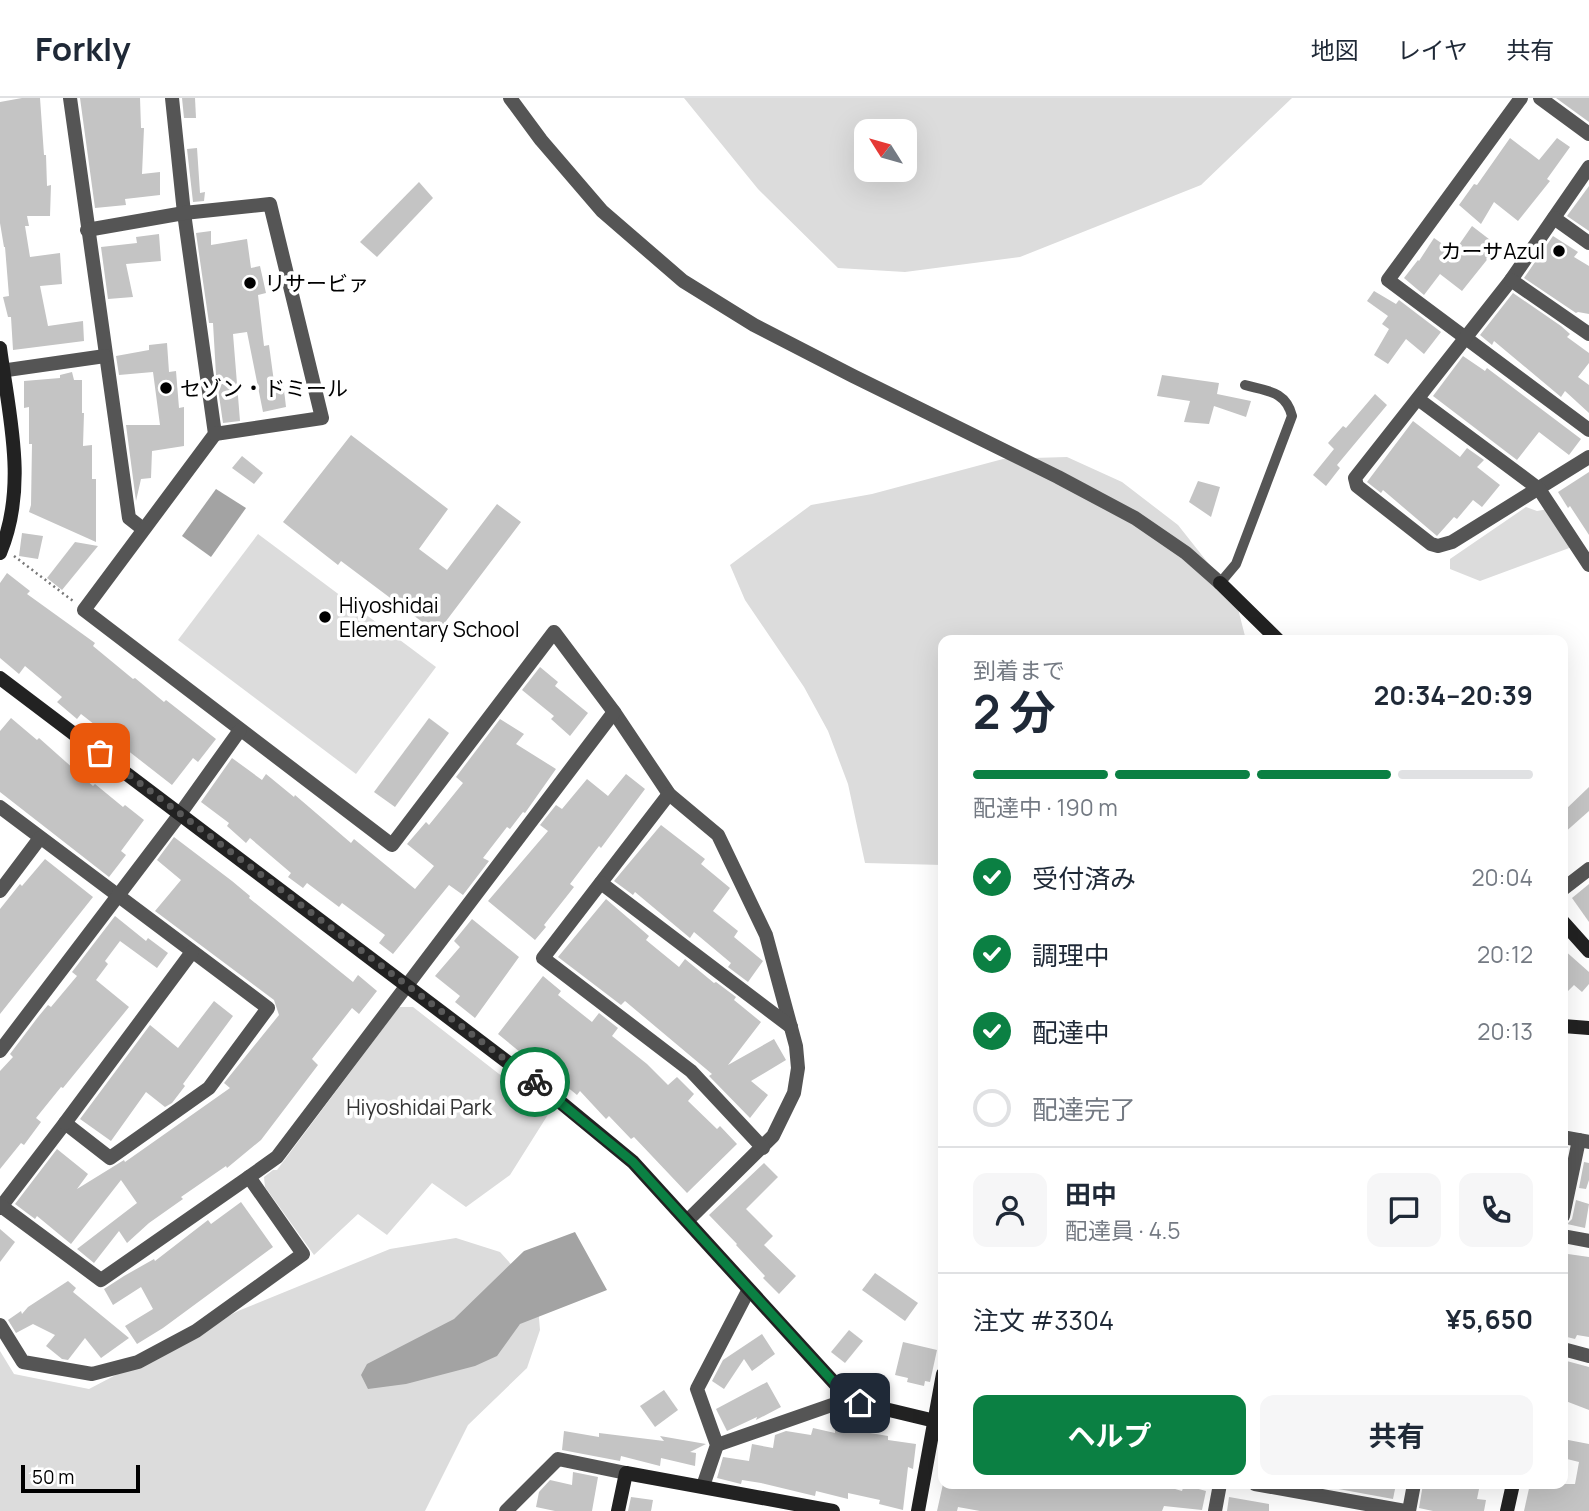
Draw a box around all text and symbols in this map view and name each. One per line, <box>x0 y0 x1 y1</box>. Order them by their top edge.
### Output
text: Forkly <box>35 26 131 71</box>
text: 地図 <box>1311 33 1359 66</box>
text: レイヤ <box>1397 33 1468 66</box>
text: 共有 <box>1506 33 1554 66</box>
north arrow <box>854 119 917 182</box>
map controls <box>854 119 917 182</box>
place label: カーサAzul <box>1441 237 1545 265</box>
marker: カーサAzul <box>1551 243 1567 259</box>
place label: リサービァ <box>264 269 369 297</box>
marker: リサービァ <box>242 275 258 291</box>
place label: セゾン・ドミール <box>180 374 348 402</box>
marker: セゾン・ドミール <box>158 380 174 396</box>
place label: Hiyoshidai Elementary School <box>339 591 520 643</box>
marker: Hiyoshidai Elementary School <box>317 609 333 625</box>
text: 到着まで <box>973 654 1065 686</box>
text: 20:34–20:39 <box>1374 677 1533 713</box>
text: 2 分 <box>973 680 1056 743</box>
pin <box>70 723 130 783</box>
icon: bag <box>81 734 119 772</box>
text: 配達中 · 190 m <box>973 791 1118 823</box>
icon: check <box>973 858 1011 896</box>
text: 受付済み <box>1032 860 1136 896</box>
text: 20:04 <box>1471 861 1533 893</box>
icon: check <box>973 935 1011 973</box>
text: 調理中 <box>1032 937 1110 973</box>
text: 20:12 <box>1477 938 1533 970</box>
icon: check <box>973 1012 1011 1050</box>
text: 配達中 <box>1032 1014 1110 1050</box>
text: 20:13 <box>1477 1015 1533 1047</box>
courier <box>500 1047 570 1117</box>
icon: bike <box>516 1063 554 1101</box>
text: 配達完了 <box>1032 1091 1136 1127</box>
park label: Hiyoshidai Park <box>346 1093 492 1121</box>
button: person <box>973 1173 1047 1247</box>
button: chat <box>1367 1173 1441 1247</box>
button: phone <box>1459 1173 1533 1247</box>
text: 田中 <box>1065 1176 1117 1212</box>
text: 配達員 · 4.5 <box>1065 1214 1181 1246</box>
text: ¥5,650 <box>1445 1301 1533 1337</box>
text: 注文 #3304 <box>973 1302 1114 1338</box>
pin <box>830 1373 890 1433</box>
icon: home <box>841 1384 879 1422</box>
button: ヘルプ <box>973 1395 1246 1475</box>
button: 共有 <box>1260 1395 1533 1475</box>
scale bar <box>21 1462 140 1494</box>
text: 50 m <box>32 1464 74 1490</box>

